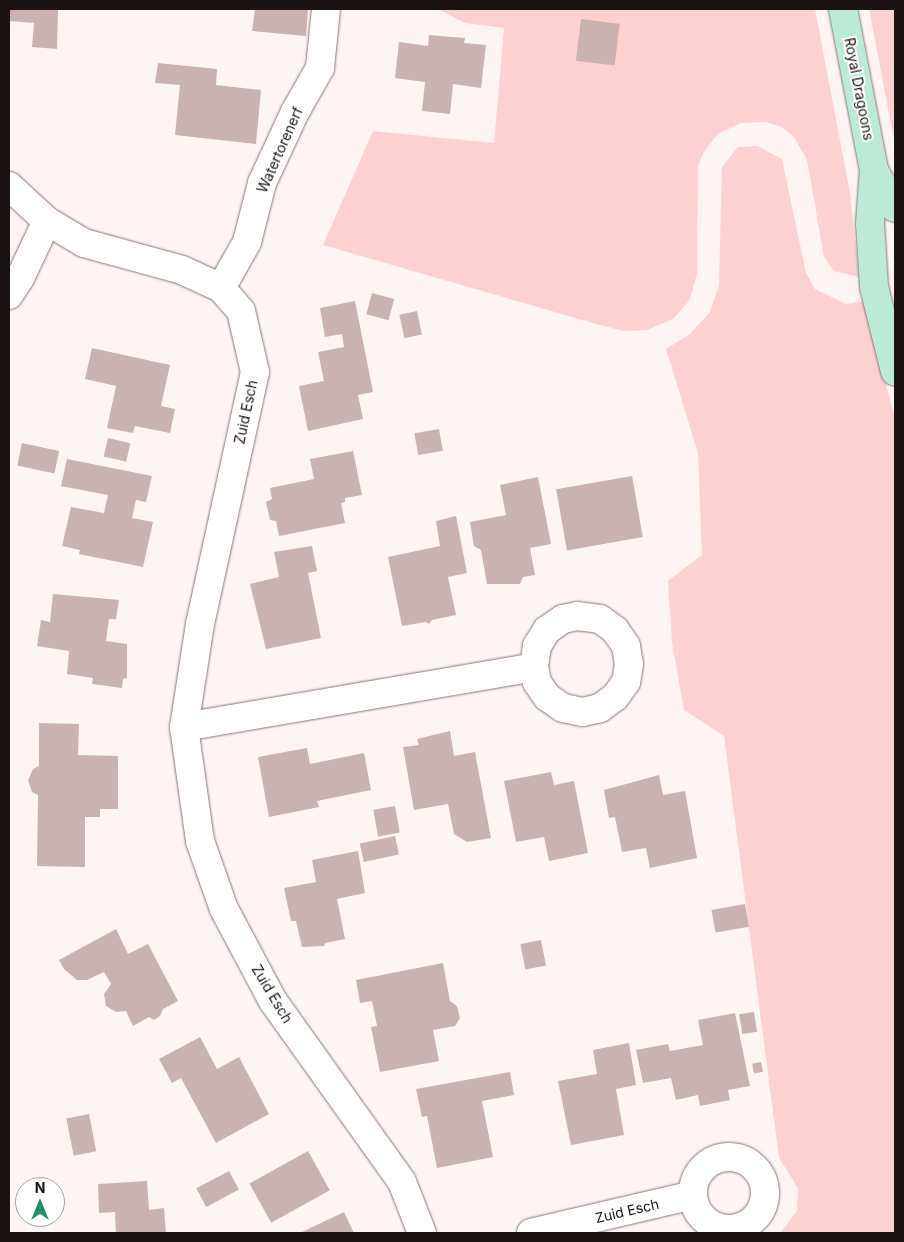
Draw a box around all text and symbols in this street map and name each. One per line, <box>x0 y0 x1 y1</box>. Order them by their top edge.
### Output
street label: Royal Dragoons <box>841 36 877 142</box>
street label: Watertorenerf <box>254 104 306 196</box>
street label: Zuid Esch <box>231 378 261 446</box>
street label: Zuid Esch <box>248 962 296 1026</box>
north arrow <box>15 1177 65 1227</box>
text: N <box>35 1179 45 1196</box>
street label: Zuid Esch <box>593 1195 661 1227</box>

